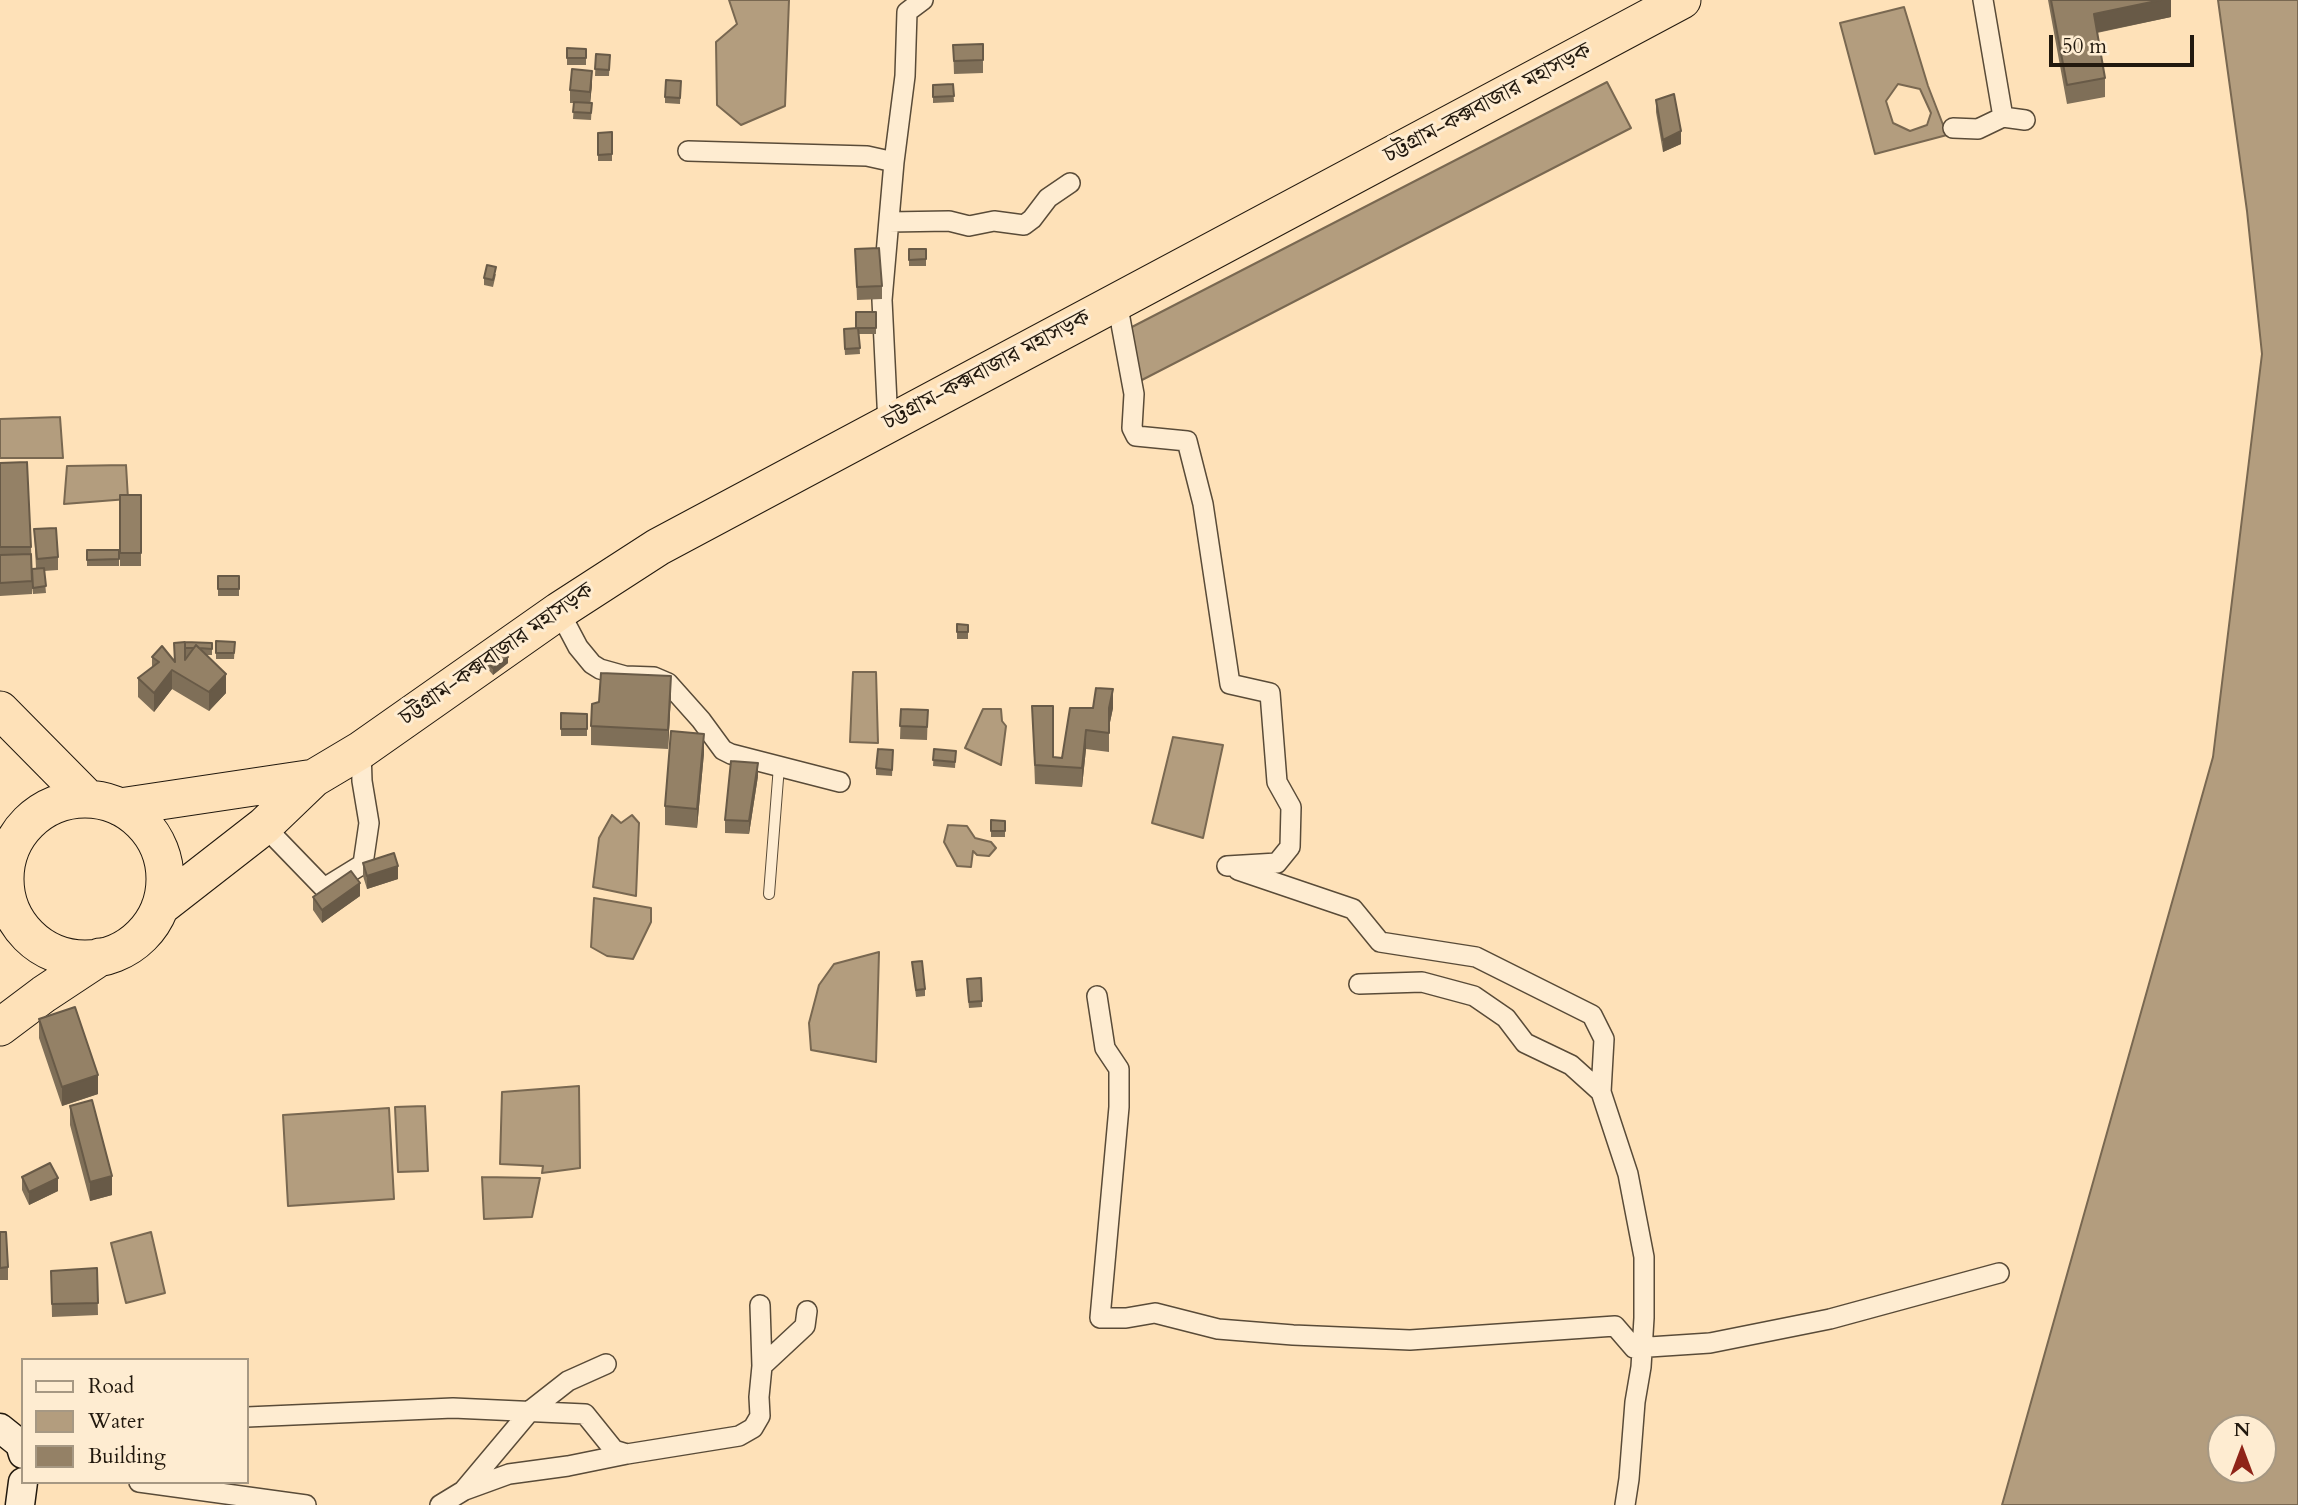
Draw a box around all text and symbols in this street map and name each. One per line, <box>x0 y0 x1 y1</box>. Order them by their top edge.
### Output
scale bar <box>2053 21 2198 65</box>
text: 50 m <box>2062 32 2107 61</box>
street label: চট্টগ্রাম-কক্সবাজার মহাসড়ক <box>1380 38 1596 170</box>
street label: চট্টগ্রাম-কক্সবাজার মহাসড়ক <box>879 305 1095 437</box>
street label: চট্টগ্রাম-কক্সবাজার মহাসড়ক <box>395 578 599 732</box>
legend <box>21 1358 248 1484</box>
text: Road <box>88 1372 134 1401</box>
text: Water <box>88 1407 144 1436</box>
north arrow <box>2207 1414 2277 1484</box>
text: N <box>2234 1417 2250 1443</box>
text: Building <box>88 1442 166 1471</box>

